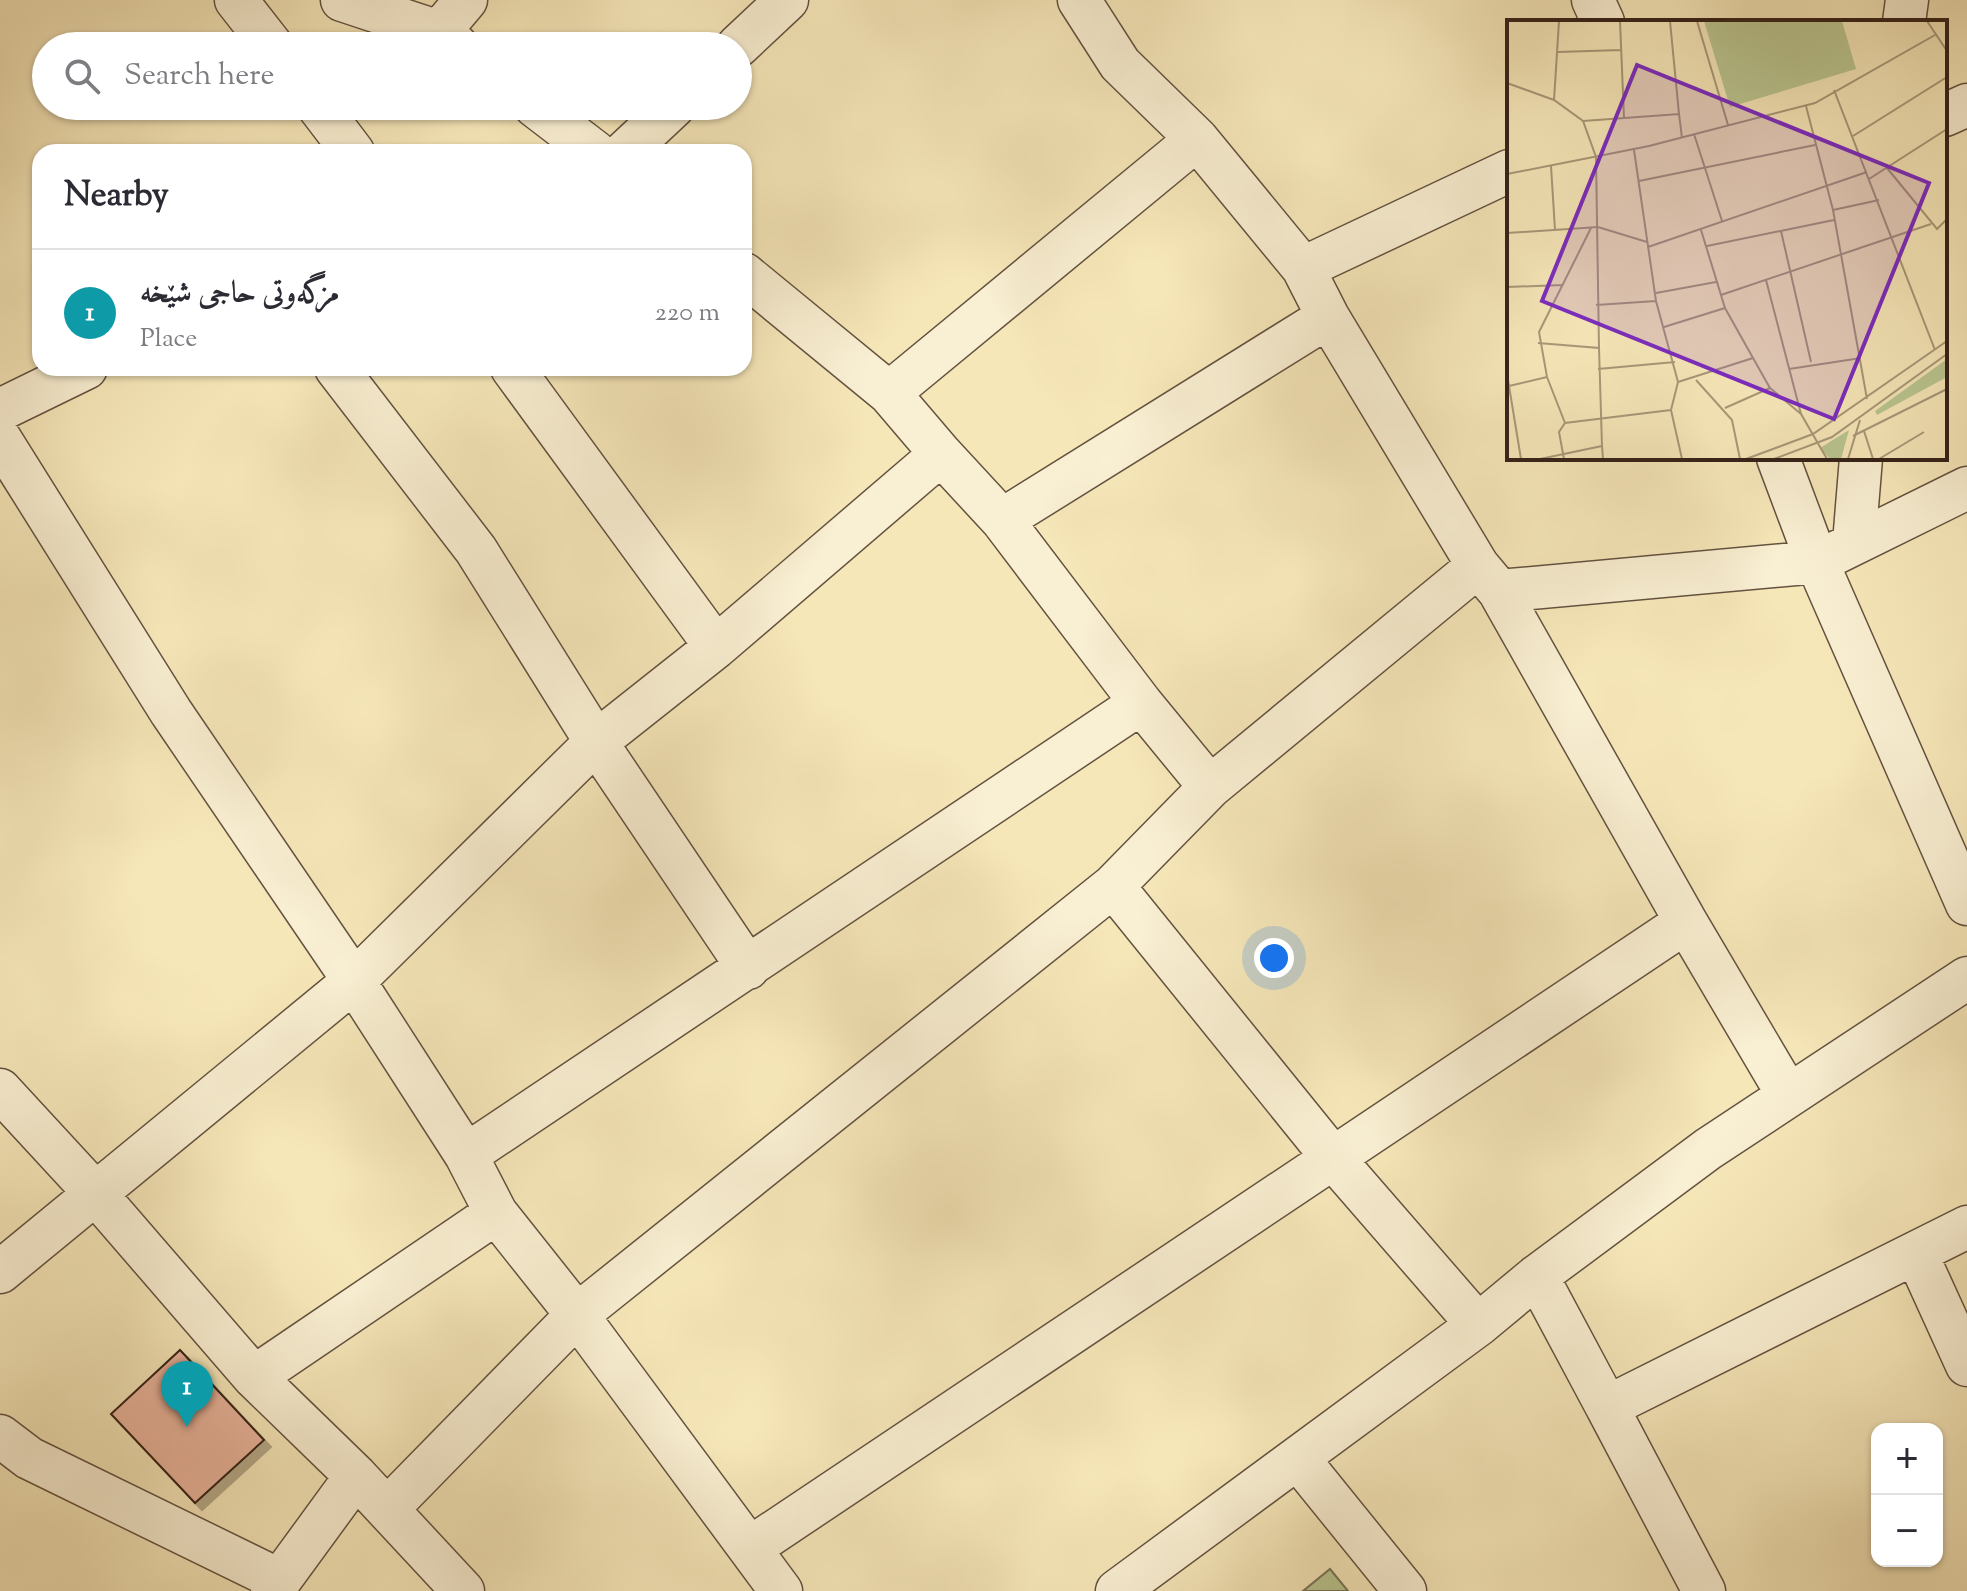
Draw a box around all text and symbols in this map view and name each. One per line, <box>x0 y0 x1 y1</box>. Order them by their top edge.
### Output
inset map <box>1507 20 1947 460</box>
search box <box>32 32 752 120</box>
icon: search <box>60 54 104 98</box>
text: Search here <box>124 55 274 98</box>
text: Nearby <box>64 172 169 221</box>
text: مزگەوتی حاجی شێخە <box>140 273 340 316</box>
text: 1 <box>86 295 94 332</box>
text: 220 m <box>655 295 720 332</box>
text: Place <box>140 321 197 358</box>
your location <box>1254 938 1294 978</box>
pin: 1 <box>161 1361 213 1427</box>
map controls <box>1871 1423 1943 1567</box>
button: + <box>1871 1423 1943 1495</box>
button: − <box>1871 1495 1943 1567</box>

